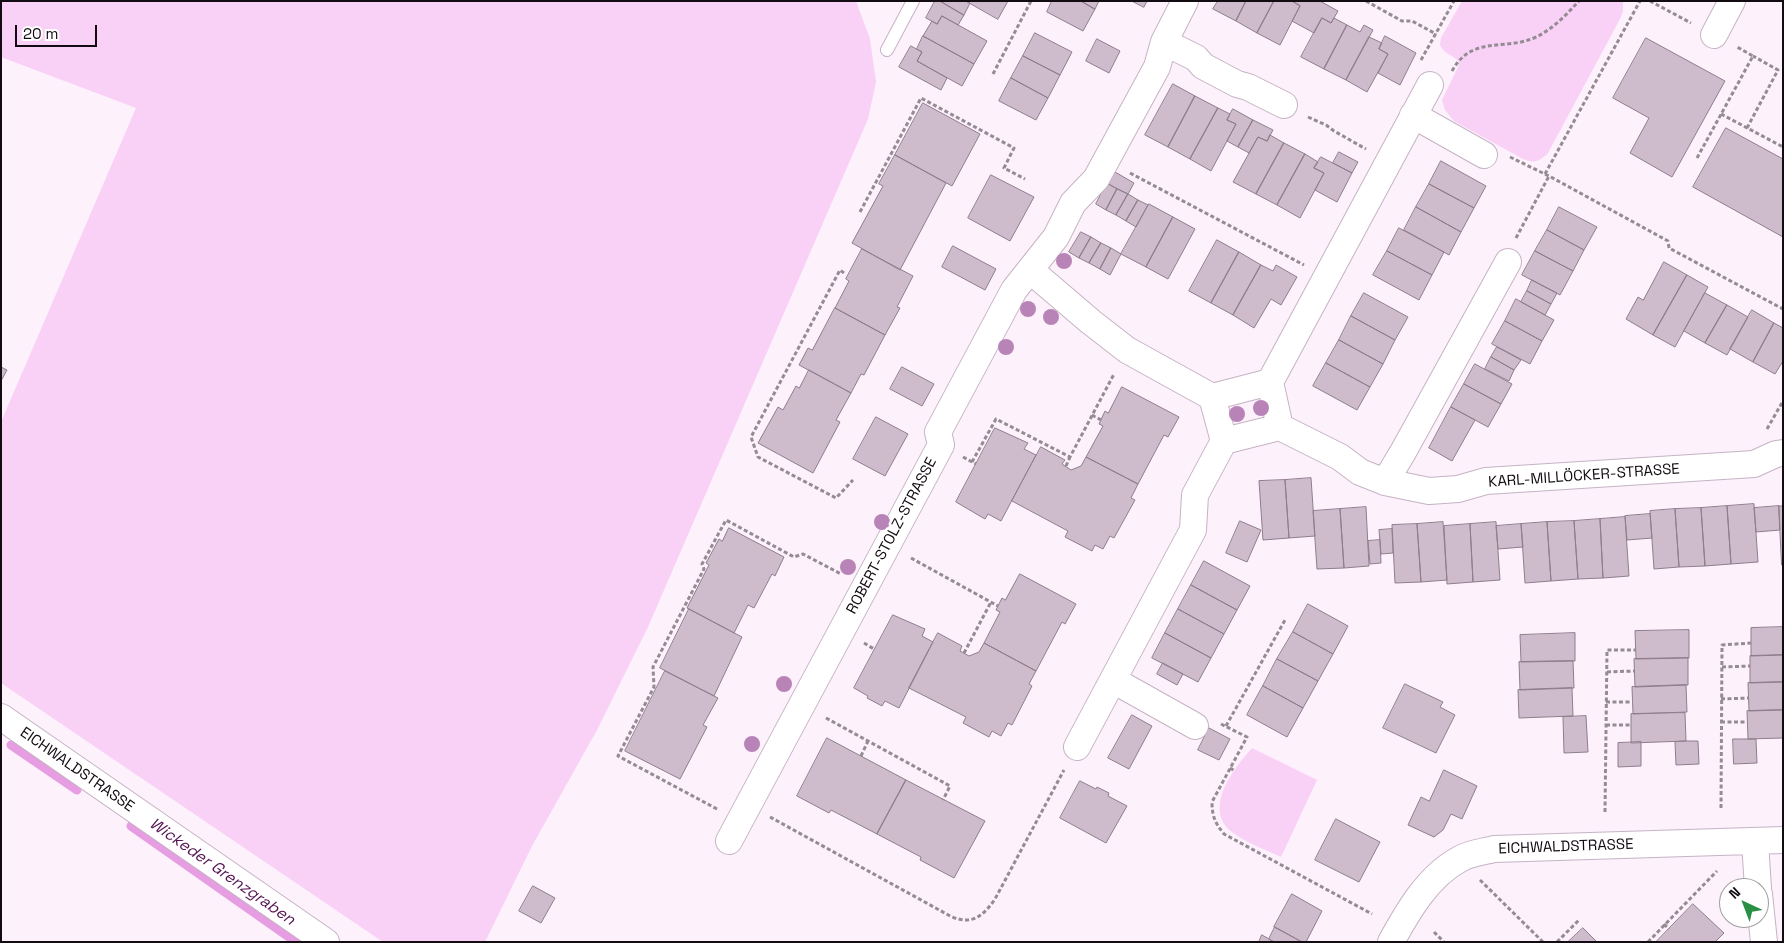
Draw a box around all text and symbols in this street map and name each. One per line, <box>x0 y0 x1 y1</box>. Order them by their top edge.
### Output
scale bar <box>18 15 100 47</box>
text: 20 m <box>23 24 58 43</box>
street label: ROBERT-STOLZ-STRASSE <box>843 455 941 617</box>
street label: KARL-MILLÖCKER-STRASSE <box>1488 460 1680 492</box>
street label: EICHWALDSTRASSE <box>16 724 138 816</box>
water label: Wickeder Grenzgraben <box>145 814 299 930</box>
street label: EICHWALDSTRASSE <box>1498 836 1634 858</box>
north arrow <box>1719 878 1769 928</box>
text: N <box>1725 883 1744 903</box>

